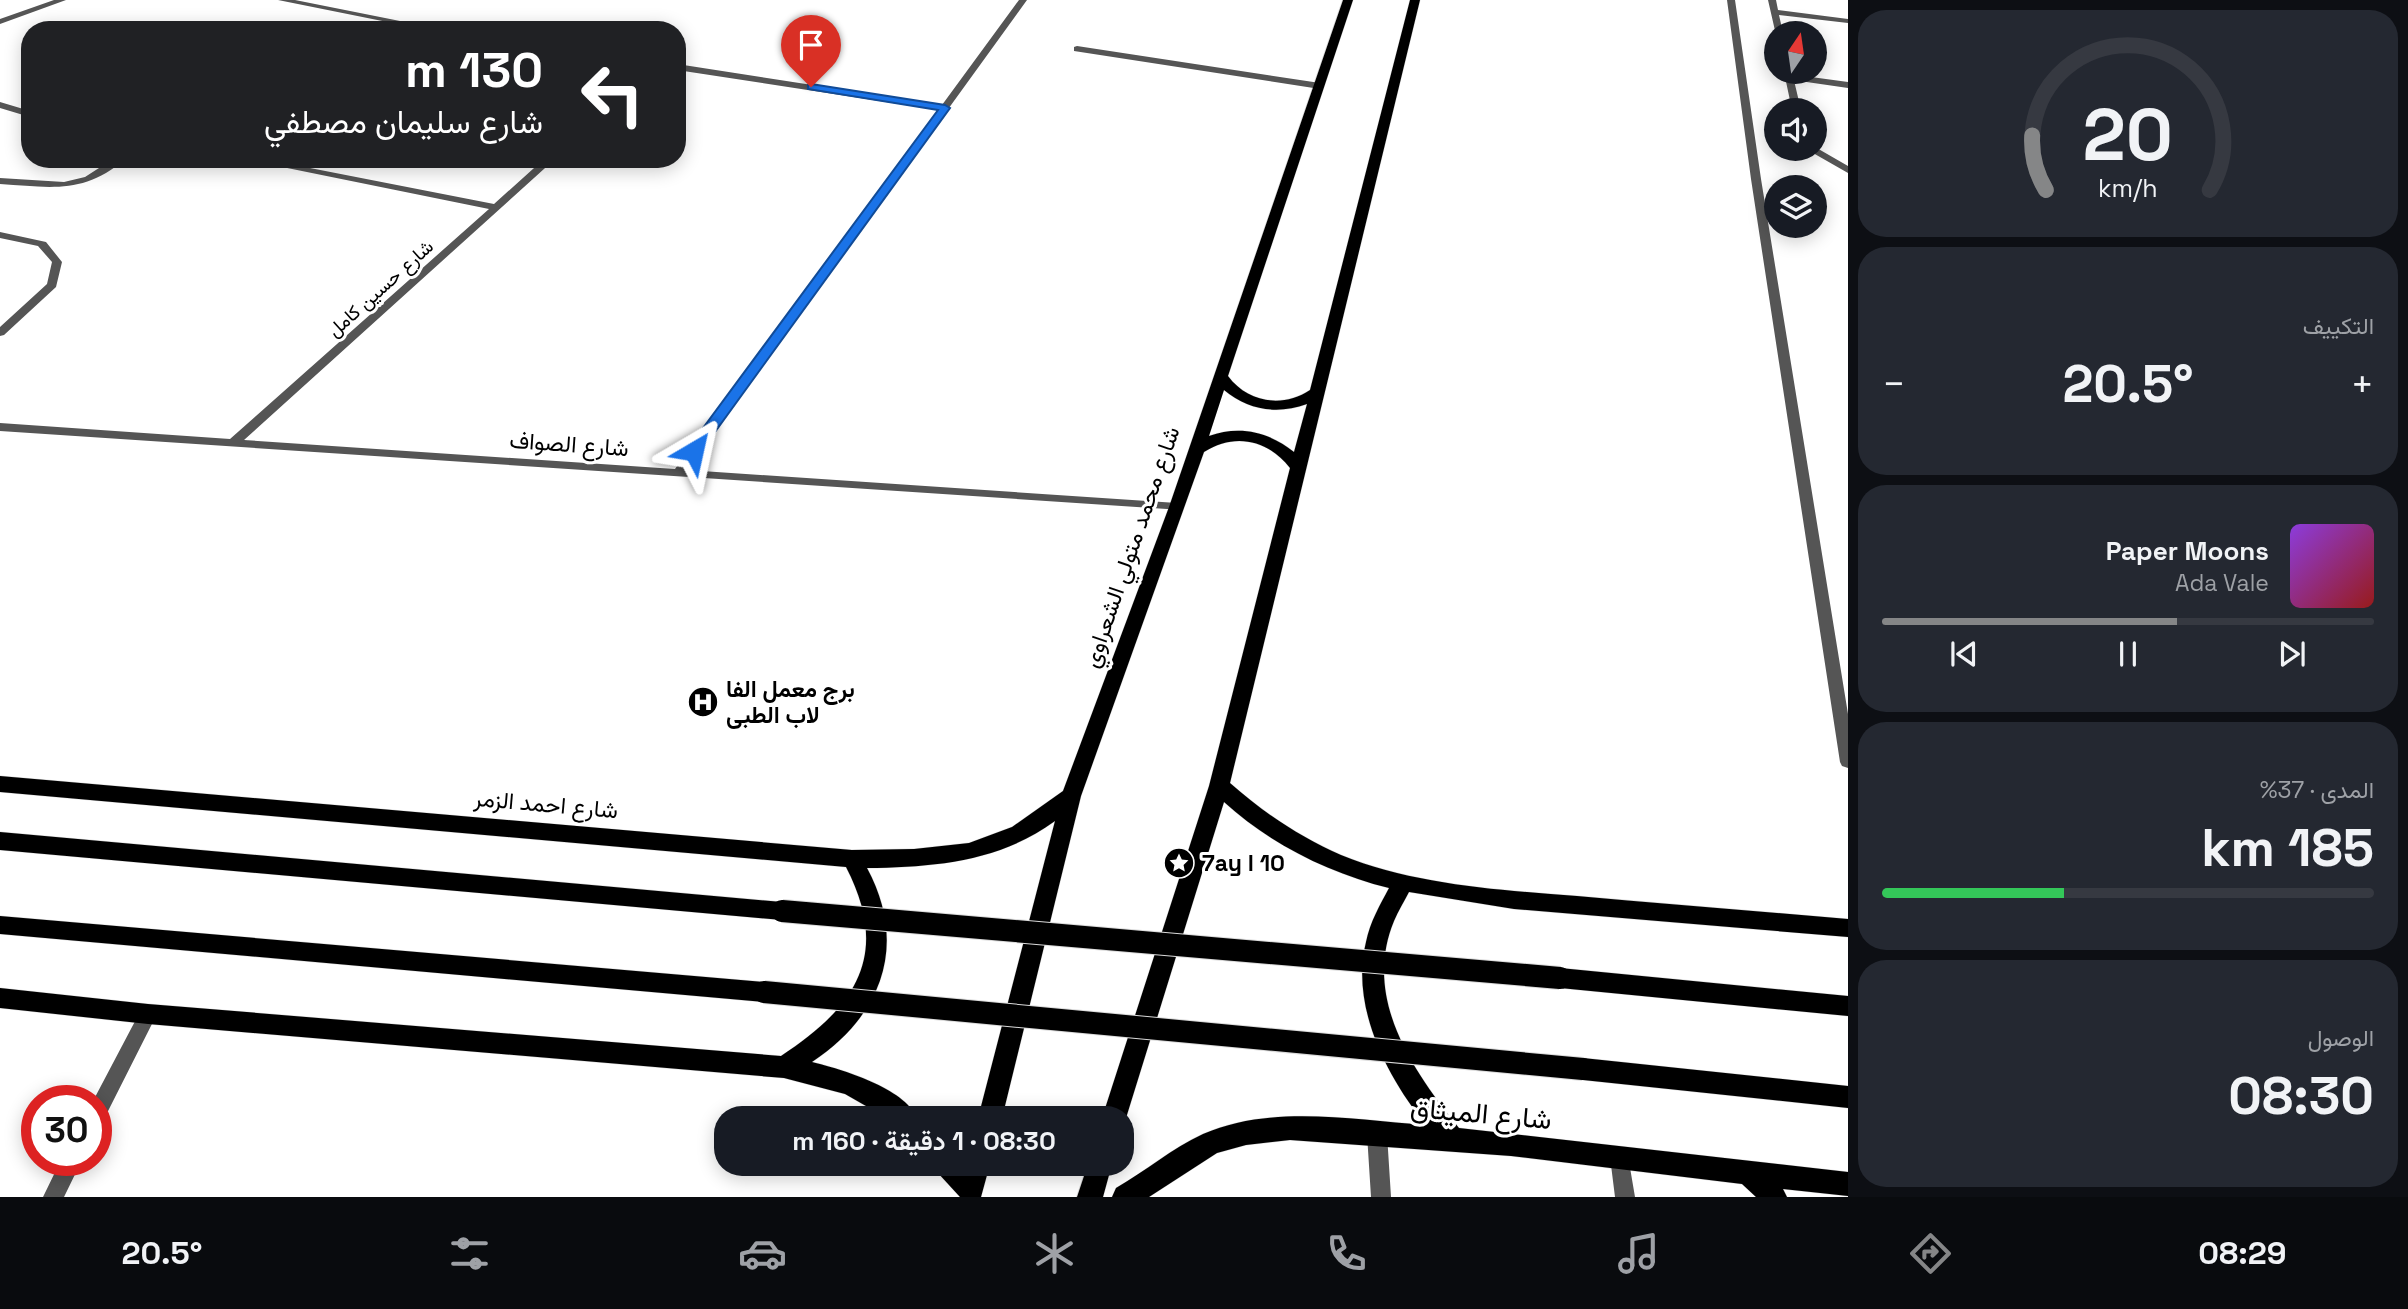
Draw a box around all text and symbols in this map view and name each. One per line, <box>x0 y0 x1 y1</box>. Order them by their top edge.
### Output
pin <box>781 15 841 87</box>
north arrow <box>1764 21 1827 84</box>
map controls <box>1764 21 1827 238</box>
icon: arrive <box>792 26 830 64</box>
text: 130 m <box>405 39 543 101</box>
icon: left <box>567 49 658 140</box>
text: 20 <box>2083 88 2173 181</box>
button: sound <box>1764 98 1827 161</box>
text: شارع سليمان مصطفي <box>264 102 543 142</box>
text: km/h <box>2098 172 2158 204</box>
button: layers <box>1764 175 1827 238</box>
street label: شارع حسين كامل <box>322 234 439 343</box>
text: التكييف <box>2303 311 2374 341</box>
text: 20.5° <box>2062 351 2194 417</box>
text: − <box>1882 360 1906 408</box>
text: + <box>2350 360 2374 408</box>
position arrow <box>657 414 731 488</box>
street label: شارع محمد متولي الشعراوي <box>1076 422 1190 673</box>
street label: شارع الصواف <box>508 425 630 464</box>
text: Paper Moons <box>2106 534 2269 568</box>
text: Ada Vale <box>2175 568 2269 598</box>
icon: previous <box>1945 635 1983 673</box>
icon: pause <box>2109 635 2147 673</box>
icon: next <box>2273 635 2311 673</box>
place label: برج معمل الفا لاب الطبى <box>726 674 855 730</box>
hospital icon: برج معمل الفا لاب الطبى <box>686 685 720 719</box>
text: المدى · 37% <box>2260 775 2374 805</box>
street label: شارع احمد الزمر <box>472 783 619 826</box>
text: 185 km <box>2201 815 2374 881</box>
place icon: 7ay l 10 <box>1162 846 1196 880</box>
place label: 7ay l 10 <box>1202 848 1285 878</box>
text: الوصول <box>2308 1023 2374 1053</box>
text: 08:30 <box>2228 1063 2374 1129</box>
speed limit sign: 30 <box>21 1085 112 1176</box>
street label: شارع الميثاق <box>1409 1089 1553 1138</box>
text: 08:30 · 1 دقيقة · 160 m <box>792 1124 1056 1158</box>
icon: filters <box>445 1229 494 1278</box>
icon: car <box>738 1229 787 1278</box>
icon: climate <box>1030 1229 1079 1278</box>
icon: phone <box>1322 1229 1371 1278</box>
icon: music <box>1614 1229 1663 1278</box>
icon: directions <box>1906 1229 1955 1278</box>
text: 20.5° <box>122 1233 202 1273</box>
text: 08:29 <box>2198 1233 2286 1273</box>

